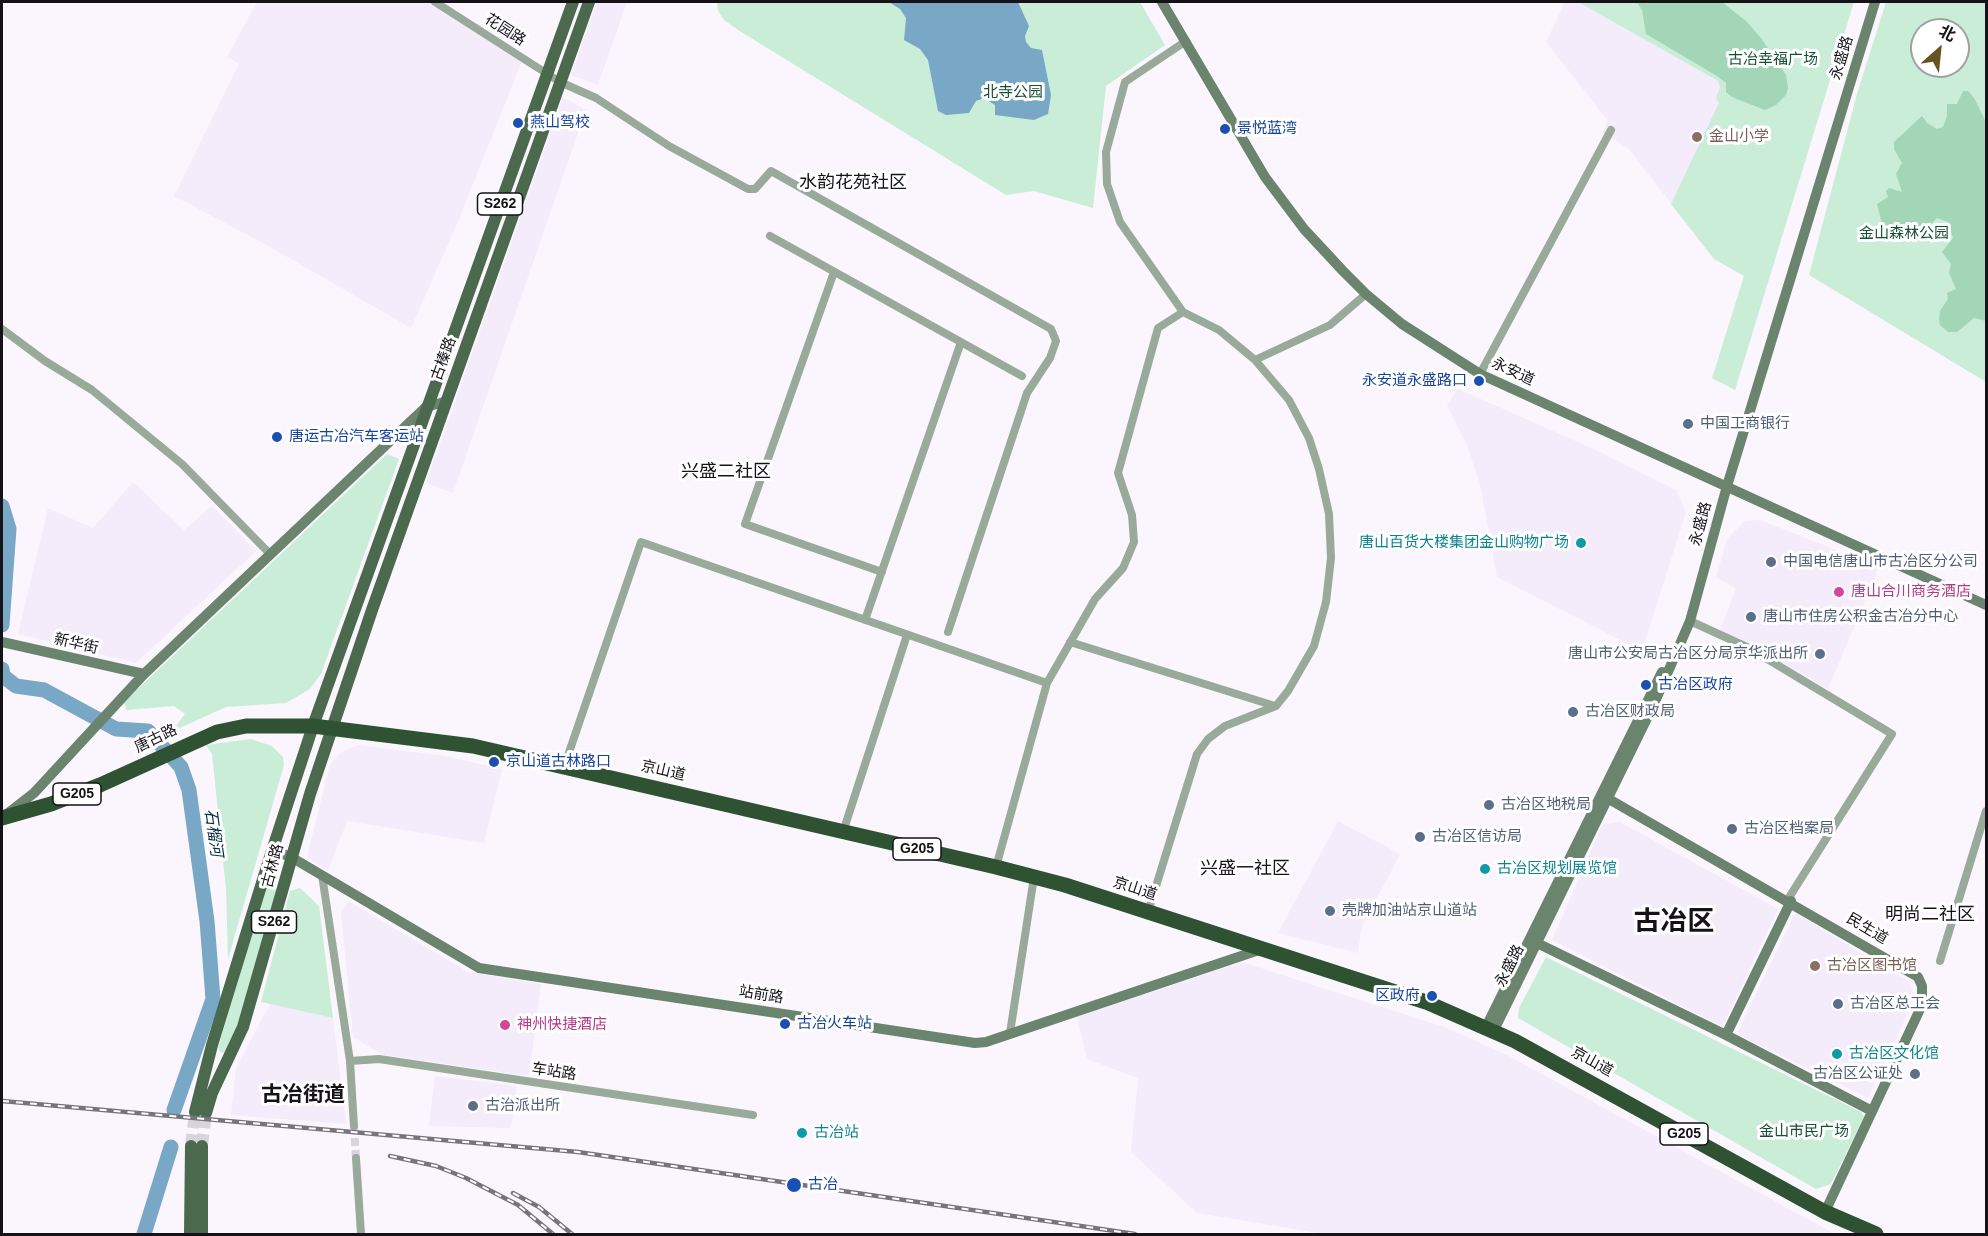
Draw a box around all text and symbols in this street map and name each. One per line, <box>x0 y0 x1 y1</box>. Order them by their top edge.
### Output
street label: 花园路 <box>481 10 529 50</box>
north arrow <box>1910 18 1970 78</box>
text: 北 <box>1936 22 1958 45</box>
street label: 永盛路 <box>1827 34 1857 82</box>
park label: 古冶幸福广场 <box>1728 51 1818 69</box>
park label: 北寺公园 <box>983 84 1043 102</box>
place label: 燕山驾校 <box>530 114 590 132</box>
marker: 燕山驾校 <box>511 116 525 130</box>
place label: 景悦蓝湾 <box>1237 120 1297 138</box>
marker: 景悦蓝湾 <box>1218 122 1232 136</box>
place label: 金山小学 <box>1709 128 1769 146</box>
marker: 金山小学 <box>1690 130 1704 144</box>
district label: 水韵花苑社区 <box>799 172 907 194</box>
road number: S262 <box>478 193 522 215</box>
park label: 金山森林公园 <box>1859 225 1949 243</box>
street label: 古榛路 <box>428 335 460 383</box>
street label: 永安道 <box>1489 354 1537 390</box>
place label: 永安道永盛路口 <box>1362 372 1467 390</box>
marker: 永安道永盛路口 <box>1472 374 1486 388</box>
place label: 中国工商银行 <box>1700 415 1790 433</box>
marker: 中国工商银行 <box>1681 417 1695 431</box>
place label: 唐运古冶汽车客运站 <box>289 428 424 446</box>
marker: 唐运古冶汽车客运站 <box>270 430 284 444</box>
district label: 兴盛二社区 <box>681 461 771 483</box>
street label: 永盛路 <box>1686 500 1716 548</box>
place label: 唐山百货大楼集团金山购物广场 <box>1359 534 1569 552</box>
marker: 唐山百货大楼集团金山购物广场 <box>1574 536 1588 550</box>
place label: 中国电信唐山市古冶区分公司 <box>1783 553 1978 571</box>
marker: 中国电信唐山市古冶区分公司 <box>1764 555 1778 569</box>
place label: 唐山合川商务酒店 <box>1851 583 1971 601</box>
marker: 唐山合川商务酒店 <box>1832 585 1846 599</box>
place label: 唐山市住房公积金古冶分中心 <box>1763 608 1958 626</box>
marker: 唐山市住房公积金古冶分中心 <box>1744 610 1758 624</box>
street label: 新华街 <box>52 630 100 658</box>
place label: 唐山市公安局古冶区分局京华派出所 <box>1568 645 1808 663</box>
marker: 唐山市公安局古冶区分局京华派出所 <box>1813 647 1827 661</box>
place label: 古冶区政府 <box>1658 676 1733 694</box>
marker: 古冶区政府 <box>1639 678 1653 692</box>
place label: 古冶区财政局 <box>1585 703 1675 721</box>
marker: 古冶区财政局 <box>1566 705 1580 719</box>
street label: 唐古路 <box>132 721 180 757</box>
place label: 京山道古林路口 <box>506 753 611 771</box>
marker: 京山道古林路口 <box>487 755 501 769</box>
street label: 京山道 <box>639 757 687 785</box>
road number: G205 <box>53 783 101 805</box>
place label: 古冶区地税局 <box>1501 796 1591 814</box>
marker: 古冶区地税局 <box>1482 798 1496 812</box>
water label: 石榴河 <box>200 808 226 858</box>
place label: 古冶区档案局 <box>1744 820 1834 838</box>
marker: 古冶区档案局 <box>1725 822 1739 836</box>
place label: 古冶区信访局 <box>1432 828 1522 846</box>
marker: 古冶区信访局 <box>1413 830 1427 844</box>
road number: G205 <box>893 838 941 860</box>
street label: 古林路 <box>258 842 288 890</box>
district label: 兴盛一社区 <box>1200 858 1290 880</box>
place label: 古冶区规划展览馆 <box>1497 860 1617 878</box>
marker: 古冶区规划展览馆 <box>1478 862 1492 876</box>
street label: 京山道 <box>1111 873 1159 905</box>
place label: 壳牌加油站京山道站 <box>1342 902 1477 920</box>
marker: 壳牌加油站京山道站 <box>1323 904 1337 918</box>
district label: 明尚二社区 <box>1885 904 1975 926</box>
district label: 古冶区 <box>1634 907 1714 939</box>
street label: 民生道 <box>1843 910 1891 948</box>
road number: S262 <box>252 911 296 933</box>
street label: 永盛路 <box>1492 942 1528 990</box>
place label: 古冶区图书馆 <box>1827 957 1917 975</box>
marker: 古冶区图书馆 <box>1808 959 1822 973</box>
street label: 站前路 <box>737 983 785 1007</box>
place label: 区政府 <box>1375 987 1420 1005</box>
marker: 区政府 <box>1425 989 1439 1003</box>
place label: 古冶区总工会 <box>1850 995 1940 1013</box>
marker: 古冶区总工会 <box>1831 997 1845 1011</box>
place label: 古冶火车站 <box>797 1015 872 1033</box>
place label: 神州快捷酒店 <box>517 1016 607 1034</box>
marker: 古冶火车站 <box>778 1017 792 1031</box>
marker: 神州快捷酒店 <box>498 1018 512 1032</box>
street label: 京山道 <box>1568 1043 1616 1081</box>
place label: 古冶区文化馆 <box>1849 1045 1939 1063</box>
marker: 古冶区文化馆 <box>1830 1047 1844 1061</box>
street label: 车站路 <box>530 1060 578 1084</box>
place label: 古冶区公证处 <box>1813 1065 1903 1083</box>
marker: 古冶区公证处 <box>1908 1067 1922 1081</box>
district label: 古冶街道 <box>261 1082 345 1108</box>
place label: 古治派出所 <box>485 1097 560 1115</box>
marker: 古治派出所 <box>466 1099 480 1113</box>
road number: G205 <box>1660 1123 1708 1145</box>
park label: 金山市民广场 <box>1759 1123 1849 1141</box>
place label: 古冶站 <box>814 1124 859 1142</box>
marker: 古冶站 <box>795 1126 809 1140</box>
marker: 古冶 <box>785 1176 803 1194</box>
place label: 古冶 <box>808 1176 838 1194</box>

